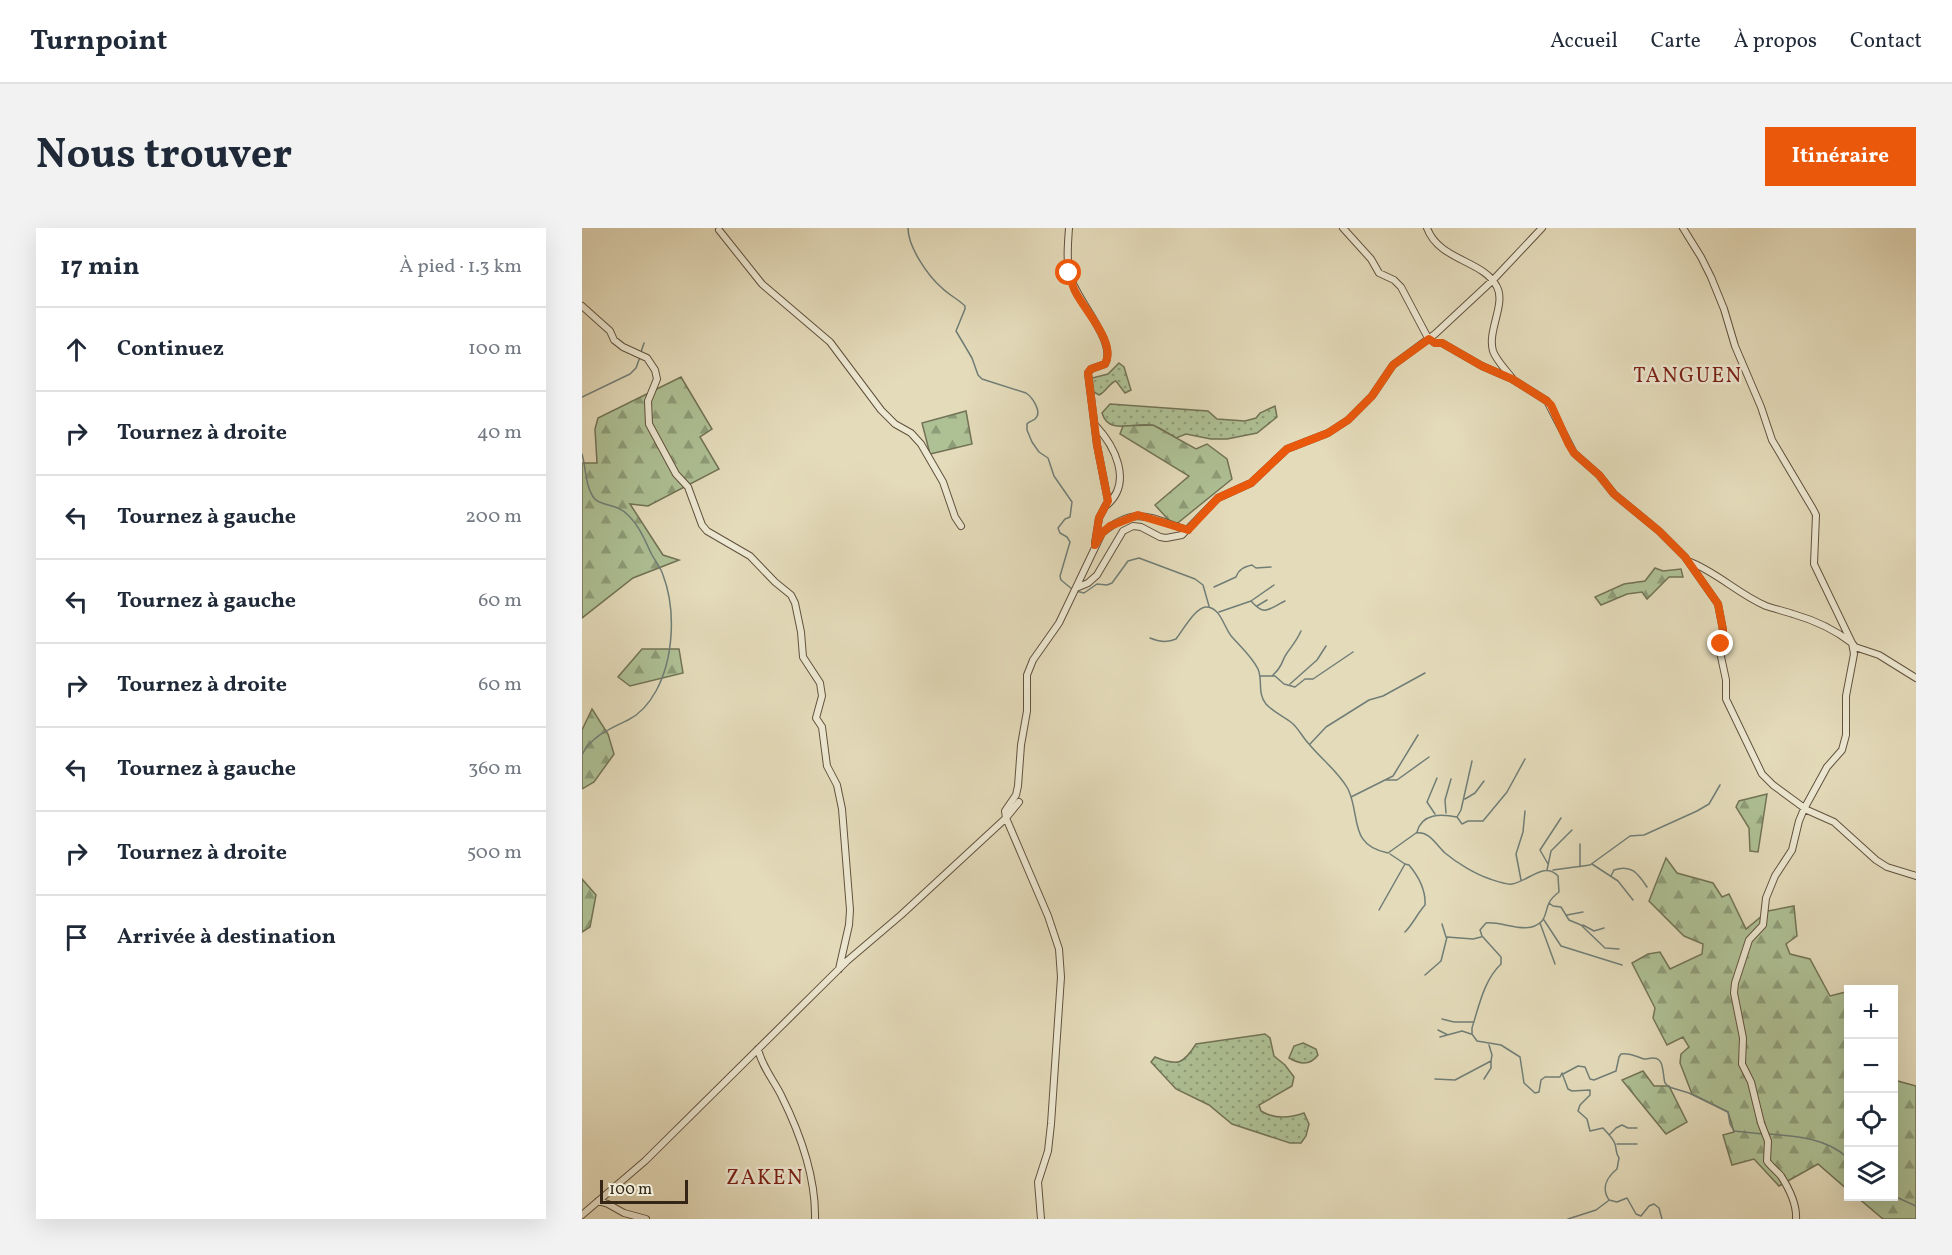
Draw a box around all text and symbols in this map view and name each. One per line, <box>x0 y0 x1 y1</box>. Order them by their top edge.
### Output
text: Turnpoint <box>30 22 167 61</box>
text: Accueil <box>1550 27 1618 56</box>
text: Carte <box>1651 27 1701 56</box>
text: À propos <box>1734 27 1817 56</box>
text: Contact <box>1850 27 1922 56</box>
text: Nous trouver <box>36 127 292 186</box>
button: Itinéraire <box>1765 127 1916 186</box>
text: 17 min <box>60 249 140 285</box>
text: À pied · 1.3 km <box>399 253 522 281</box>
route start <box>1055 259 1081 285</box>
icon: ahead <box>60 333 93 366</box>
text: Continuez <box>117 334 224 365</box>
text: 100 m <box>468 335 522 363</box>
district label: TANGUEN <box>1633 362 1743 391</box>
icon: right <box>60 417 93 450</box>
text: Tournez à droite <box>117 418 287 449</box>
text: 40 m <box>477 419 522 447</box>
icon: left <box>60 501 93 534</box>
text: Tournez à gauche <box>117 502 296 533</box>
text: 200 m <box>465 503 522 531</box>
icon: left <box>60 585 93 618</box>
text: Tournez à gauche <box>117 586 296 617</box>
text: 60 m <box>478 587 522 615</box>
route end <box>1707 630 1733 656</box>
icon: right <box>60 669 93 702</box>
text: Tournez à droite <box>117 670 287 701</box>
text: 60 m <box>478 671 522 699</box>
icon: left <box>60 753 93 786</box>
text: Tournez à gauche <box>117 754 296 785</box>
text: 360 m <box>468 755 522 783</box>
icon: right <box>60 837 93 870</box>
text: Tournez à droite <box>117 838 287 869</box>
text: 500 m <box>467 839 522 867</box>
icon: arrive <box>60 921 93 954</box>
text: Arrivée à destination <box>117 922 336 953</box>
map controls <box>1844 985 1898 1201</box>
button: + <box>1844 985 1898 1039</box>
button: − <box>1844 1039 1898 1093</box>
button: locate <box>1844 1093 1898 1147</box>
button: layers <box>1844 1147 1898 1201</box>
district label: ZAKEN <box>726 1164 804 1193</box>
scale bar <box>600 1177 688 1204</box>
text: 100 m <box>609 1179 652 1201</box>

